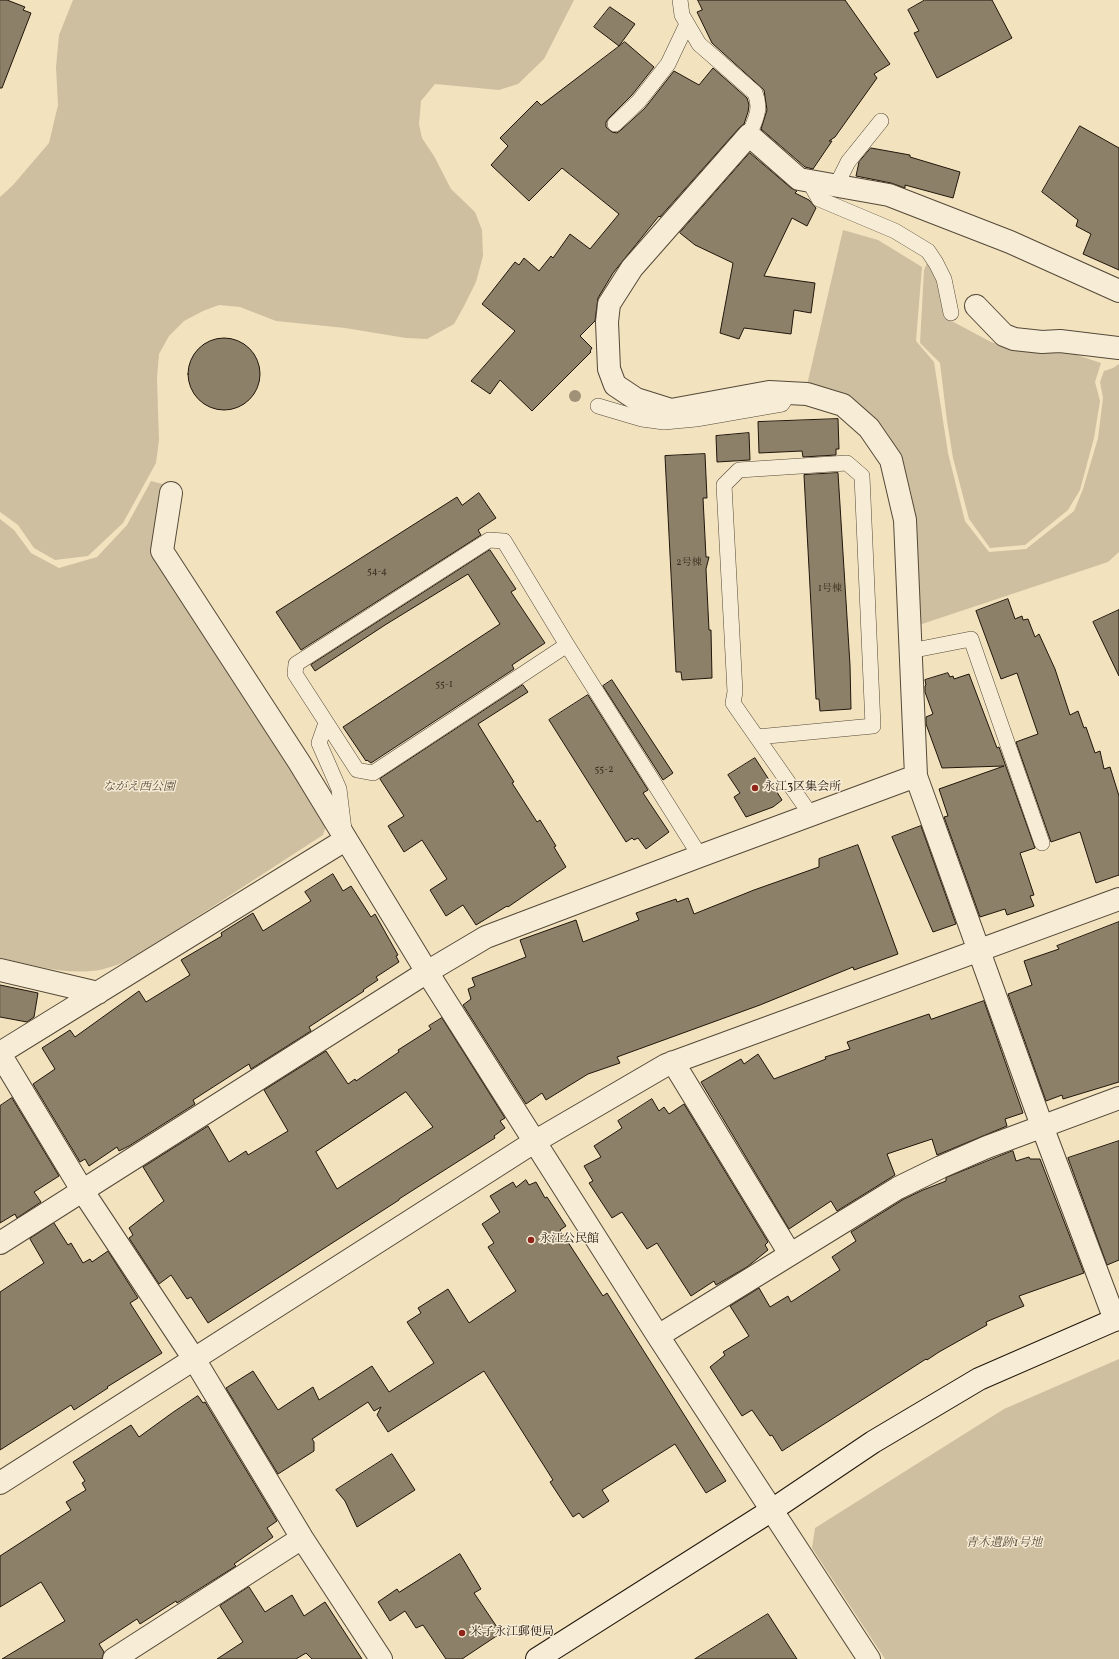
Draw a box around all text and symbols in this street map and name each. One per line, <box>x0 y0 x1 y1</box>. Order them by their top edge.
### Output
house number: 2号棟 <box>676 557 702 569</box>
house number: 54-4 <box>367 566 387 578</box>
house number: 1号棟 <box>818 583 842 595</box>
house number: 55-1 <box>435 679 453 691</box>
house number: 55-2 <box>594 764 614 776</box>
park label: ながえ西公園 <box>103 781 175 795</box>
place label: 永江3区集会所 <box>763 781 841 795</box>
marker: 永江3区集会所 <box>750 783 760 793</box>
place label: 永江公民館 <box>539 1233 599 1247</box>
marker: 永江公民館 <box>526 1235 536 1245</box>
park label: 青木遺跡1号地 <box>966 1537 1042 1551</box>
place label: 米子永江郵便局 <box>470 1626 554 1640</box>
marker: 米子永江郵便局 <box>457 1628 467 1638</box>

